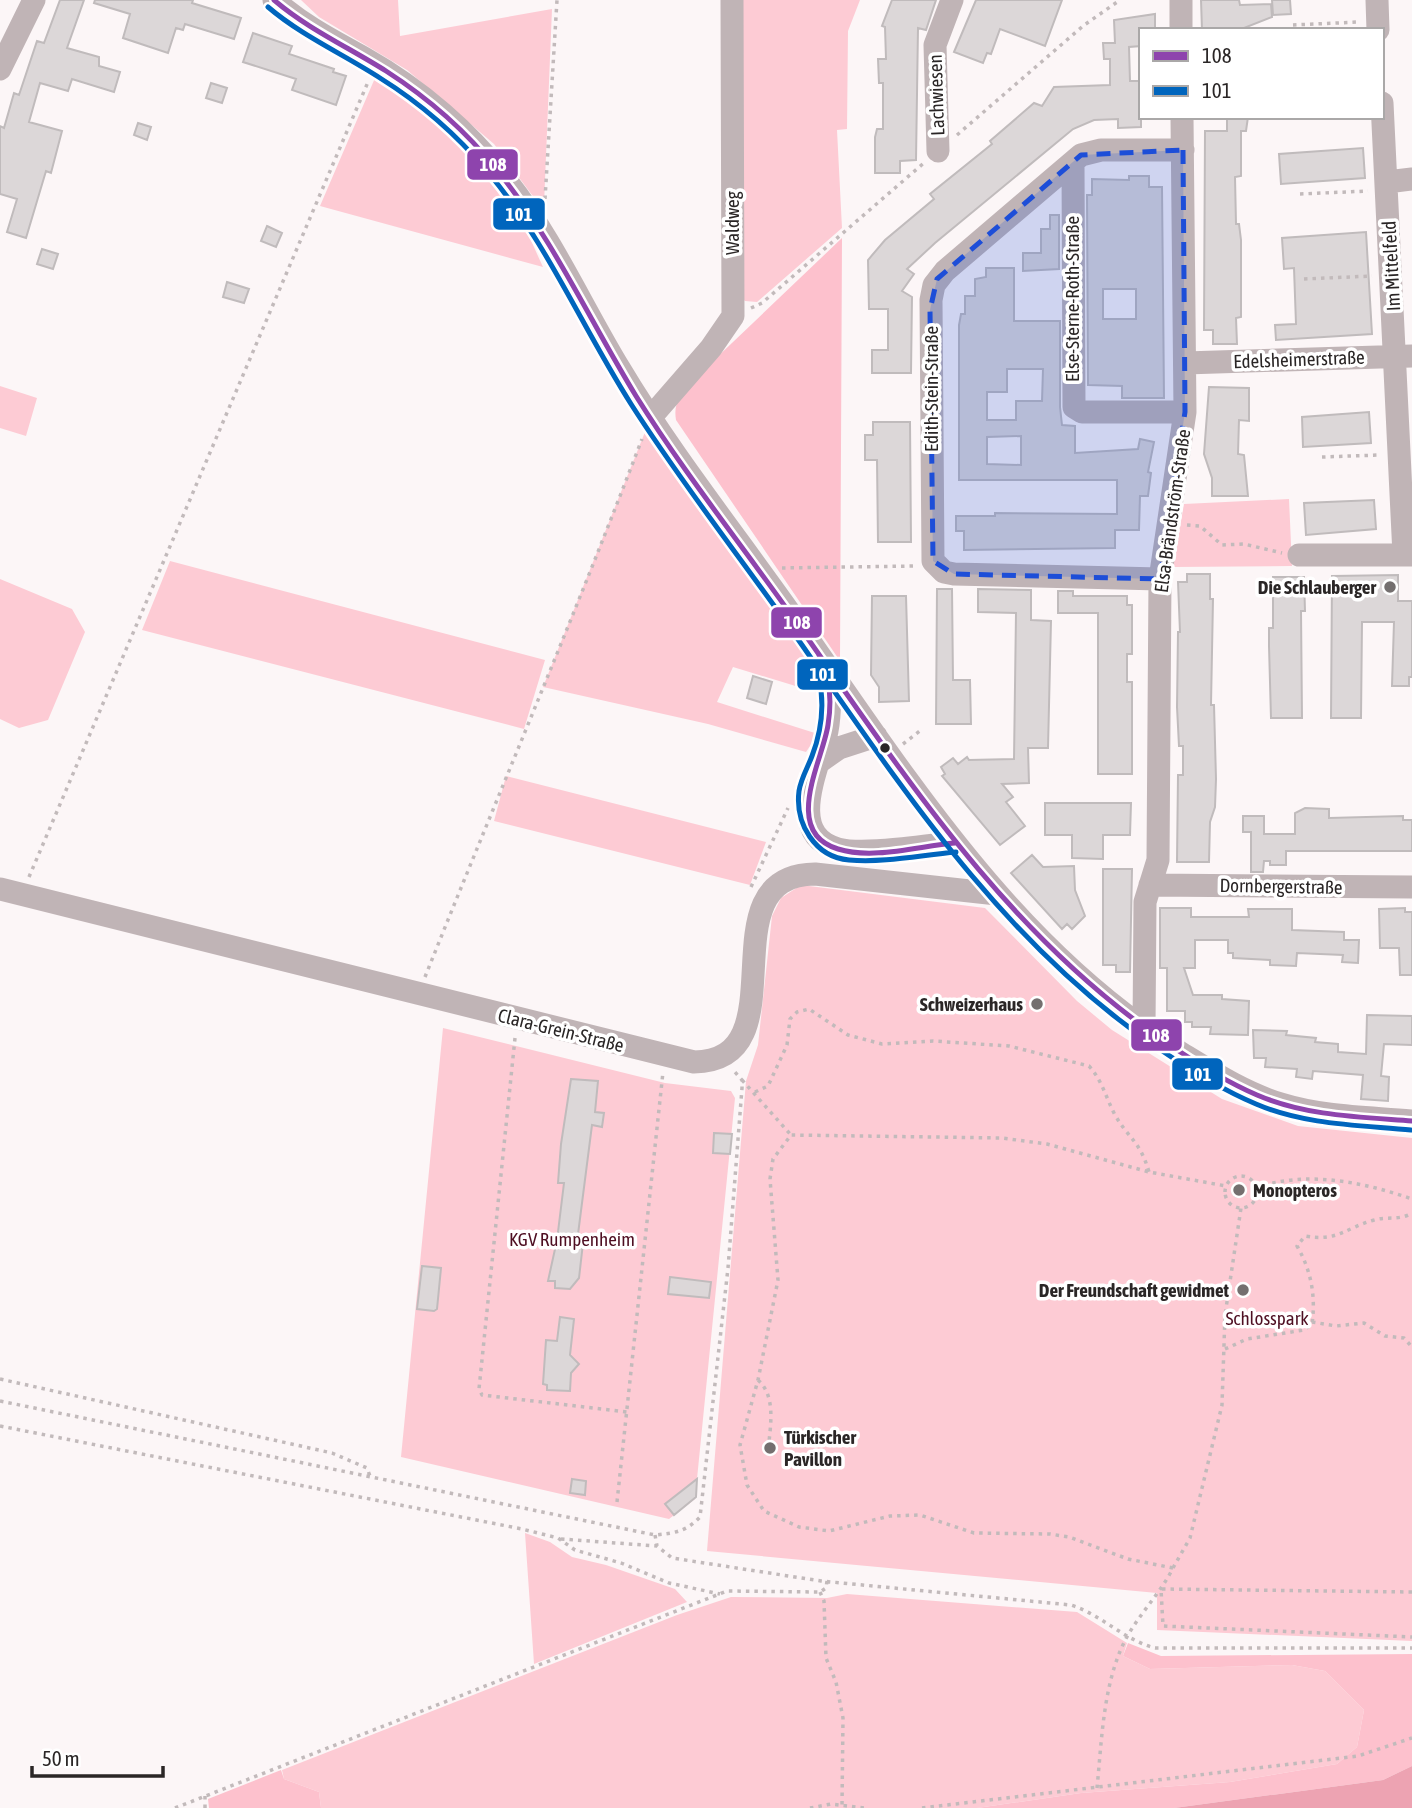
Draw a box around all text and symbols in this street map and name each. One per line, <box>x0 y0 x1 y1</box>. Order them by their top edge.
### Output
legend <box>1139 28 1384 119</box>
text: 108 <box>1202 43 1232 67</box>
street label: Lachwiesen <box>924 54 948 136</box>
text: 101 <box>1202 78 1232 102</box>
line badge: 108 <box>466 148 519 181</box>
text: 108 <box>480 153 506 175</box>
street label: Waldweg <box>721 190 743 255</box>
line badge: 101 <box>492 197 546 231</box>
text: 101 <box>506 203 532 225</box>
street label: Else-Sterne-Roth-Straße <box>1061 216 1083 382</box>
street label: Im Mittelfeld <box>1378 220 1404 312</box>
street label: Edith-Stein-Straße <box>920 326 942 452</box>
street label: Edelsheimerstraße <box>1233 346 1365 372</box>
street label: Elsa-Brändström-Straße <box>1150 428 1194 594</box>
place label: Die Schlauberger <box>1258 576 1376 598</box>
marker: Die Schlauberger <box>1382 579 1398 595</box>
line badge: 108 <box>770 606 823 639</box>
text: 108 <box>784 611 810 633</box>
line badge: 101 <box>796 658 849 691</box>
text: 101 <box>810 663 836 685</box>
unlabelled marker <box>878 741 892 755</box>
street label: Dornbergerstraße <box>1219 874 1343 898</box>
place label: Schweizerhaus <box>920 993 1023 1015</box>
marker: Schweizerhaus <box>1029 996 1045 1012</box>
street label: Clara-Grein-Straße <box>496 1004 626 1056</box>
line badge: 108 <box>1130 1018 1183 1052</box>
text: 108 <box>1143 1024 1169 1046</box>
line badge: 101 <box>1171 1057 1224 1091</box>
text: 101 <box>1185 1063 1211 1085</box>
place label: Monopteros <box>1253 1179 1337 1201</box>
marker: Monopteros <box>1231 1182 1247 1198</box>
park label: KGV Rumpenheim <box>509 1228 635 1250</box>
place label: Der Freundschaft gewidmet <box>1039 1279 1230 1301</box>
marker: Der Freundschaft gewidmet <box>1235 1282 1251 1298</box>
park label: Schlosspark <box>1225 1307 1309 1329</box>
place label: Türkischer Pavillon <box>784 1426 856 1470</box>
marker: Türkischer Pavillon <box>762 1440 778 1456</box>
scale bar <box>32 1734 163 1778</box>
text: 50 m <box>42 1746 80 1770</box>

